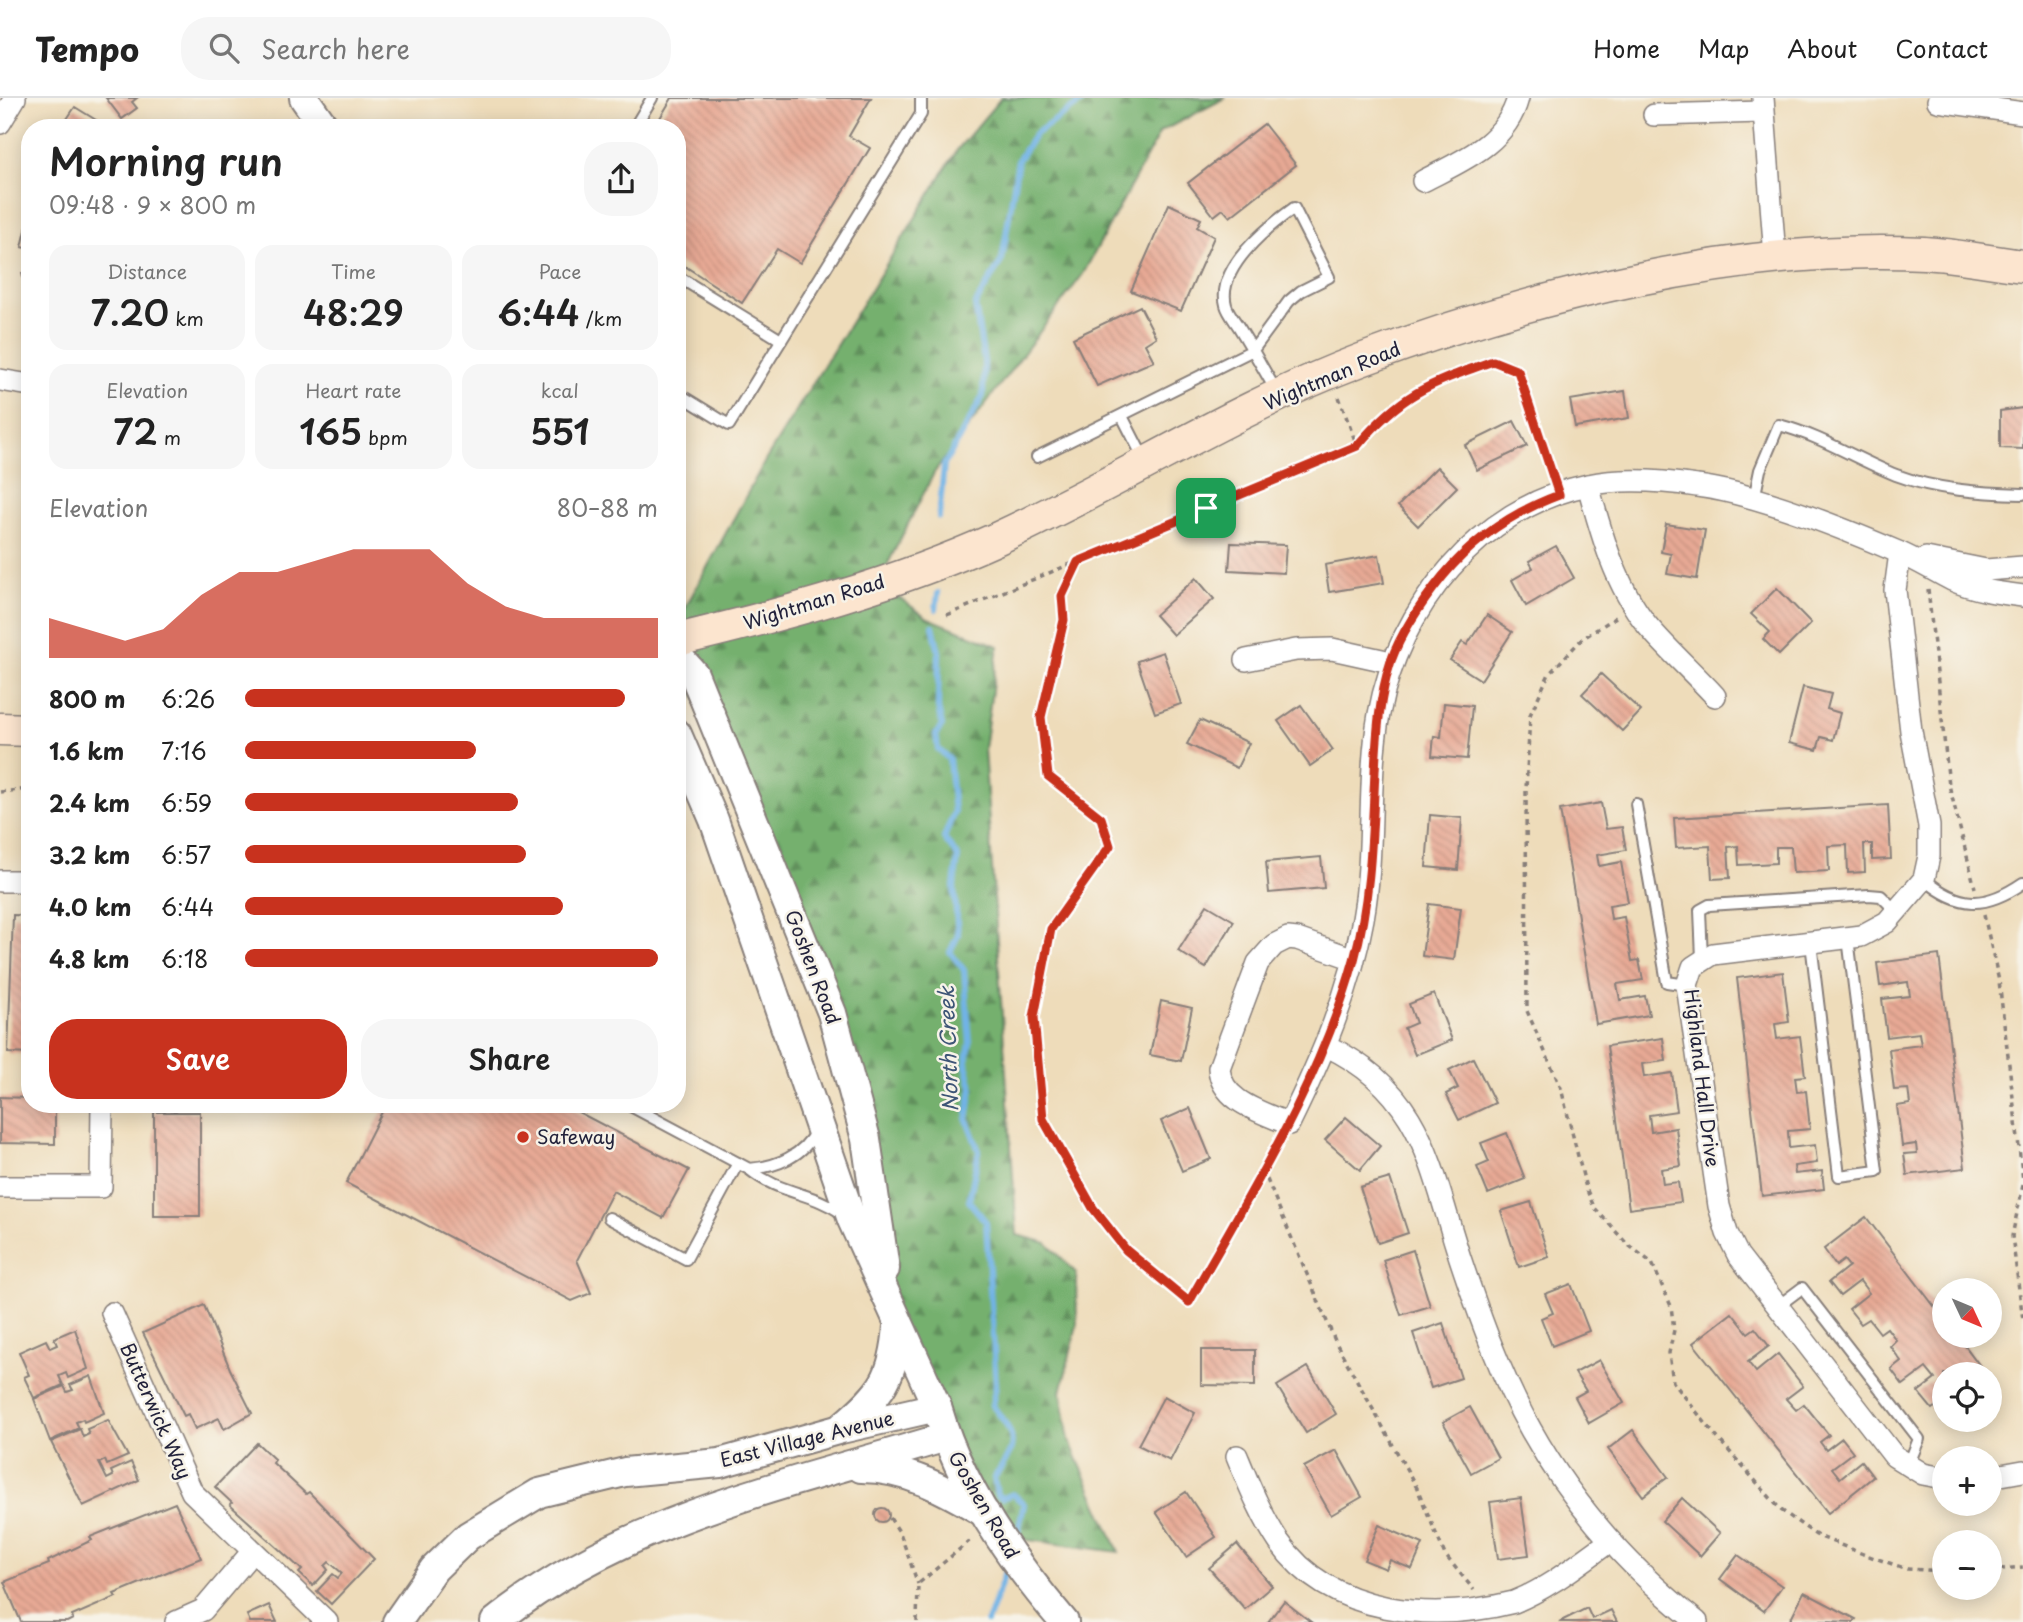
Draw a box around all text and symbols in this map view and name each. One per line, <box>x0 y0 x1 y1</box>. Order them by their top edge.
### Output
search box <box>181 17 671 80</box>
text: Tempo <box>35 23 139 73</box>
icon: search <box>205 29 243 67</box>
text: Search here <box>261 29 410 68</box>
text: Home <box>1593 30 1660 66</box>
text: Map <box>1698 30 1749 66</box>
text: About <box>1787 30 1857 66</box>
text: Contact <box>1895 30 1988 66</box>
text: Morning run <box>49 132 283 189</box>
button: share <box>584 142 658 216</box>
text: 09:48 · 9 × 800 m <box>49 187 256 222</box>
text: Distance <box>107 257 187 285</box>
text: Time <box>331 257 376 285</box>
text: Pace <box>538 257 581 285</box>
text: 7.20 <box>91 285 169 338</box>
text: 48:29 <box>303 285 404 338</box>
text: 6:44 <box>497 285 580 338</box>
text: km <box>169 304 204 332</box>
text: /km <box>580 304 622 332</box>
street label: Wightman Road <box>1259 334 1405 417</box>
text: Elevation <box>106 376 188 404</box>
text: Heart rate <box>306 376 401 404</box>
text: kcal <box>541 376 579 404</box>
text: 72 <box>113 404 158 457</box>
text: 165 <box>299 404 362 457</box>
text: 551 <box>530 404 590 457</box>
text: m <box>158 423 181 451</box>
text: bpm <box>362 423 408 451</box>
pin <box>1176 478 1236 538</box>
icon: arrive <box>1187 489 1225 527</box>
text: Elevation <box>49 490 148 525</box>
text: 80–88 m <box>557 490 658 525</box>
street label: Wightman Road <box>739 566 888 636</box>
text: 800 m <box>49 681 126 716</box>
text: 6:26 <box>161 681 215 716</box>
text: 1.6 km <box>49 733 124 768</box>
text: 7:16 <box>161 733 207 768</box>
text: 2.4 km <box>49 785 130 820</box>
text: 6:59 <box>161 785 212 820</box>
text: 3.2 km <box>49 837 130 872</box>
text: 6:57 <box>161 837 211 872</box>
text: 4.0 km <box>49 889 132 924</box>
text: 6:44 <box>161 889 214 924</box>
street label: Goshen Road <box>779 905 849 1028</box>
text: 4.8 km <box>49 941 130 976</box>
text: 6:18 <box>161 941 208 976</box>
water label: North Creek <box>929 985 965 1112</box>
street label: Highland Hall Drive <box>1678 987 1728 1169</box>
button: Save <box>49 1019 347 1099</box>
button: Share <box>361 1019 658 1099</box>
place label: Safeway <box>537 1122 615 1150</box>
marker: Safeway <box>515 1129 531 1145</box>
north arrow <box>1932 1278 2002 1348</box>
map controls <box>1932 1278 2002 1600</box>
street label: Butterwick Way <box>114 1338 200 1483</box>
button: locate <box>1932 1362 2002 1432</box>
street label: East Village Avenue <box>717 1403 897 1473</box>
street label: Goshen Road <box>943 1445 1027 1564</box>
button: + <box>1932 1446 2002 1516</box>
button: − <box>1932 1530 2002 1600</box>

